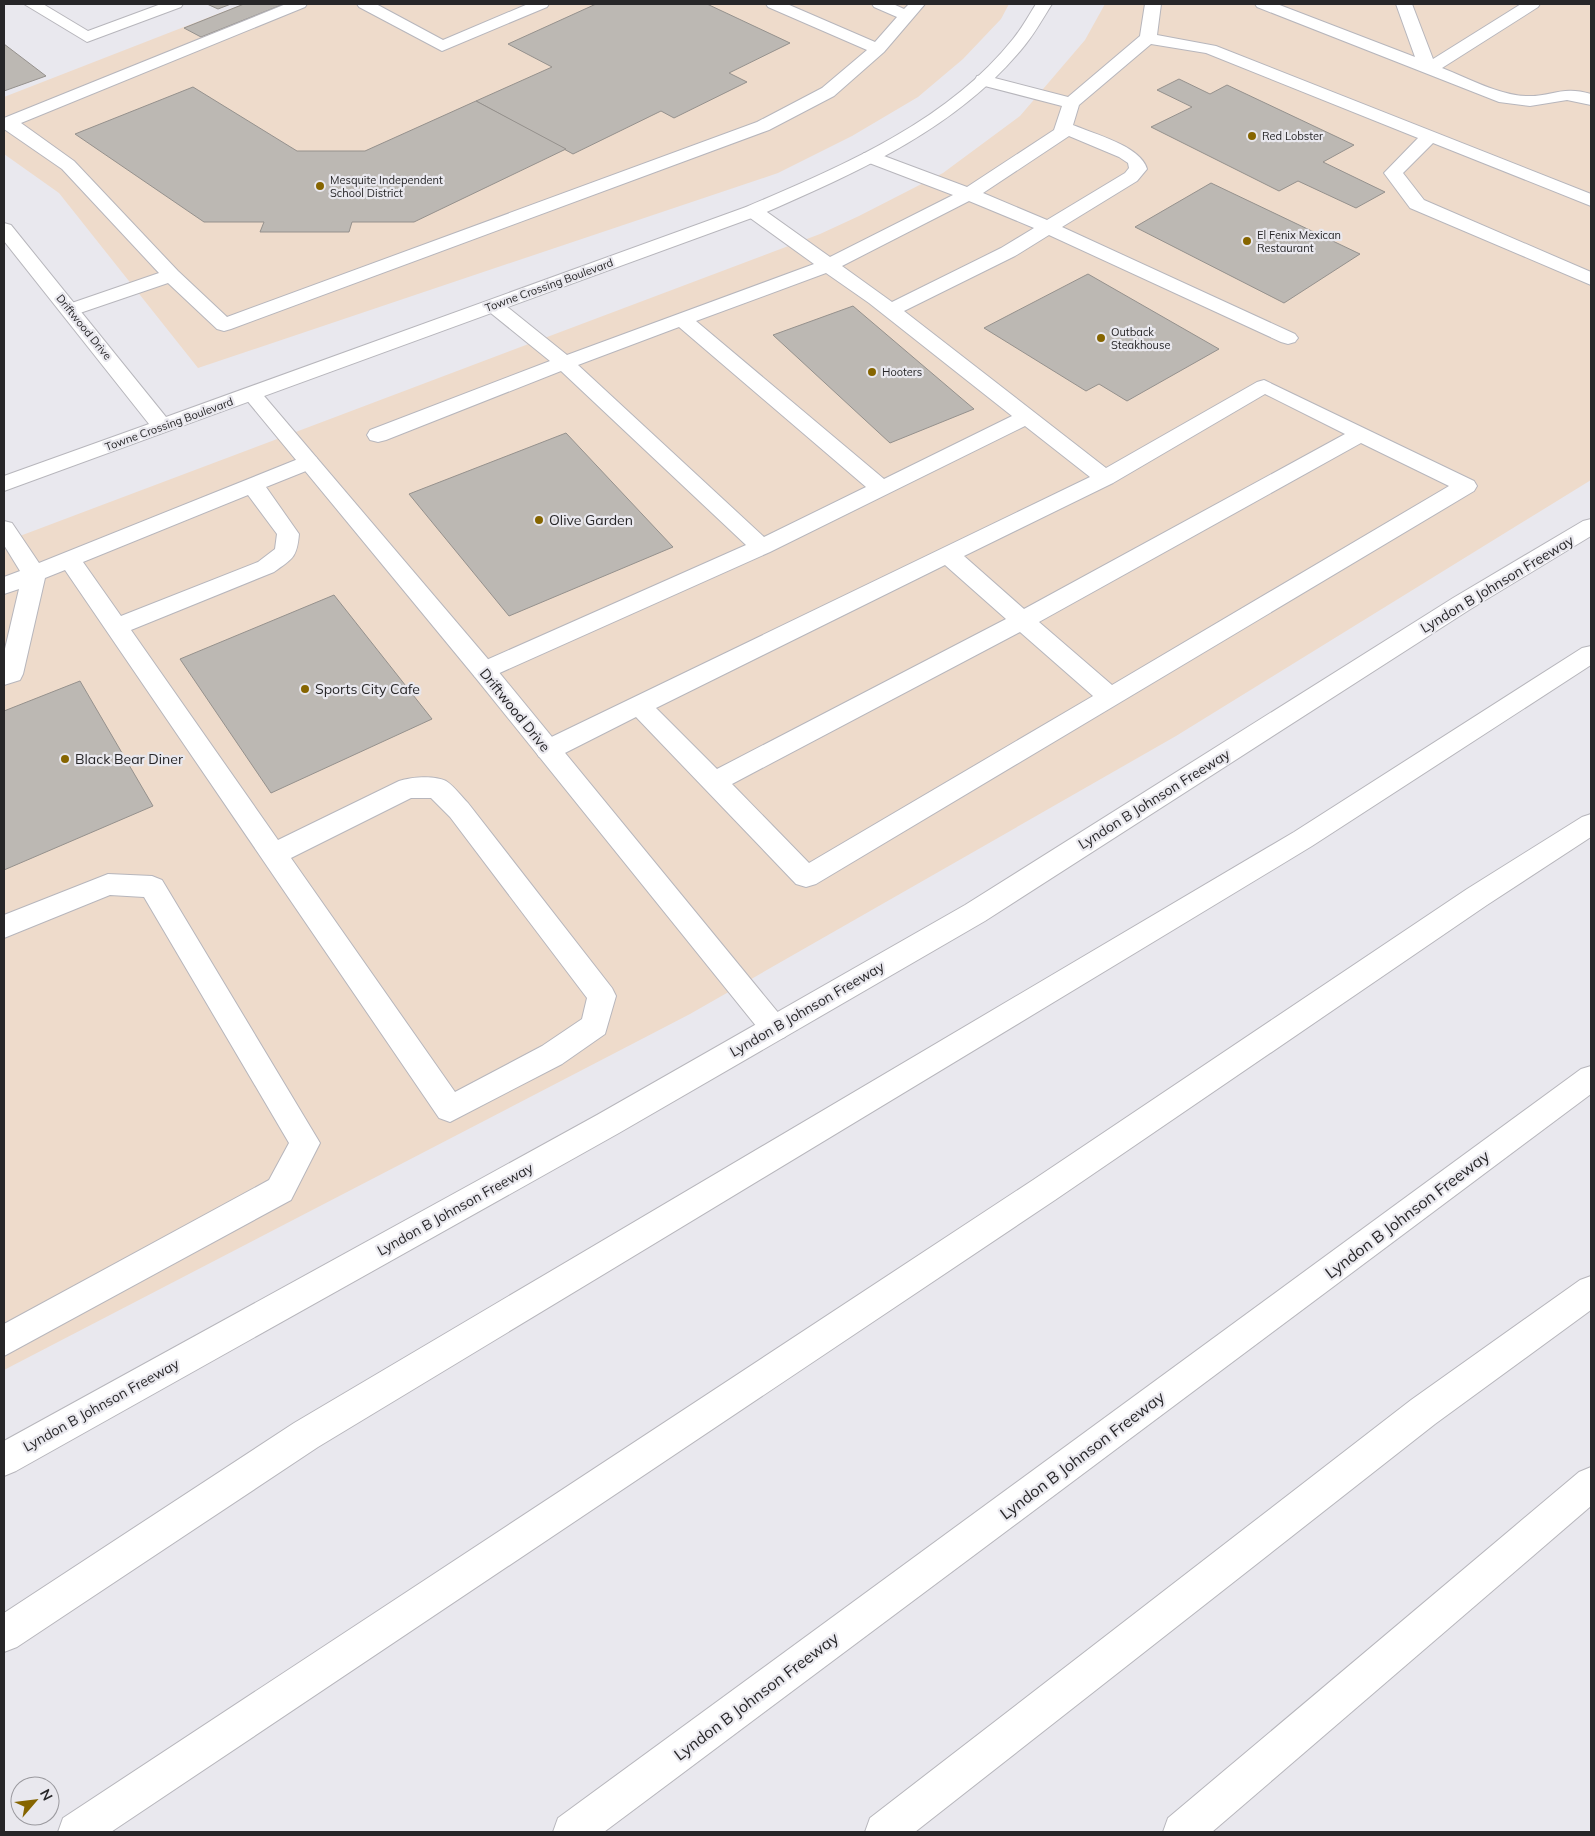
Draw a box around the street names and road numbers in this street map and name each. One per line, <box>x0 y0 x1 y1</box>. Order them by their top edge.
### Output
street label: Towne Crossing Boulevard <box>483 255 615 315</box>
street label: Driftwood Drive <box>53 291 115 363</box>
street label: Towne Crossing Boulevard <box>103 394 235 454</box>
street label: Lyndon B Johnson Freeway <box>1417 531 1577 637</box>
street label: Driftwood Drive <box>476 665 554 755</box>
street label: Lyndon B Johnson Freeway <box>1075 745 1234 853</box>
street label: Lyndon B Johnson Freeway <box>726 957 888 1061</box>
street label: Lyndon B Johnson Freeway <box>1321 1145 1494 1282</box>
street label: Lyndon B Johnson Freeway <box>374 1158 537 1259</box>
street label: Lyndon B Johnson Freeway <box>20 1354 183 1455</box>
street label: Lyndon B Johnson Freeway <box>996 1386 1169 1523</box>
street label: Lyndon B Johnson Freeway <box>670 1627 843 1764</box>

